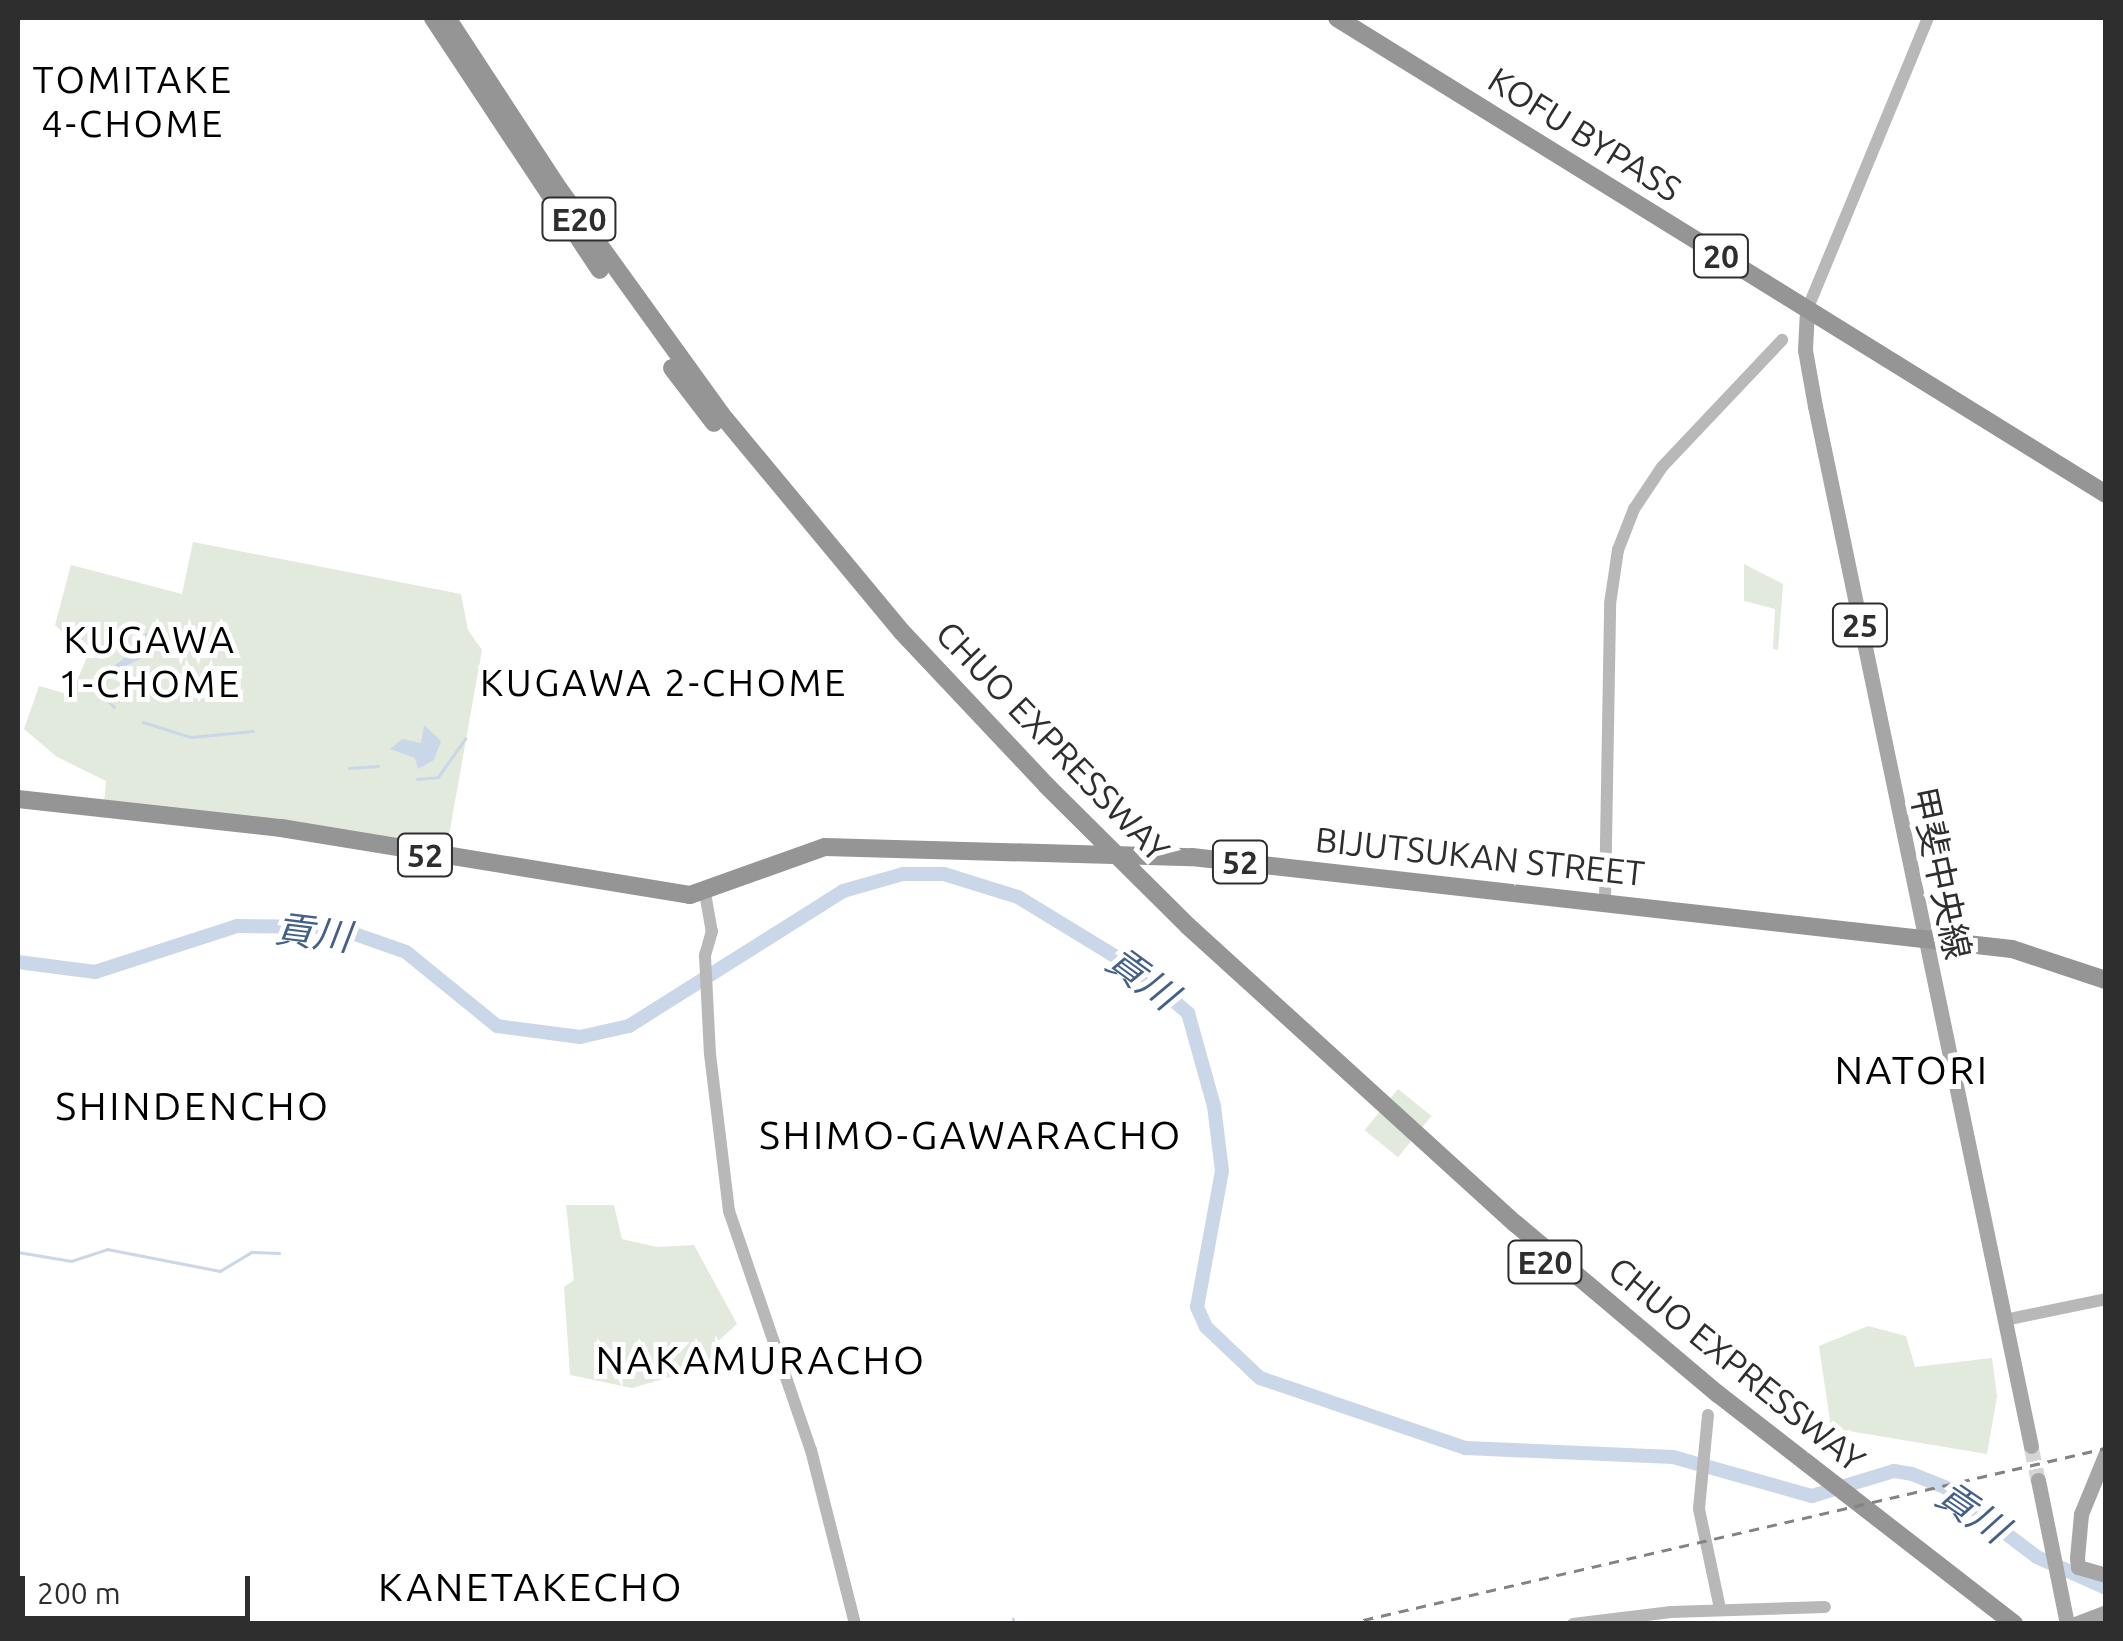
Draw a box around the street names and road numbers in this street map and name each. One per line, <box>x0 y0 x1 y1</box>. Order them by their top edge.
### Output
street label: KOFU BYPASS <box>1481 58 1689 210</box>
road number: E20 <box>539 192 619 246</box>
road number: 20 <box>1691 229 1751 283</box>
road number: 25 <box>1830 598 1890 652</box>
street label: CHUO EXPRESSWAY <box>928 612 1178 870</box>
street label: 甲斐中央線 <box>1902 783 1980 963</box>
street label: BIJUTSUKAN STREET <box>1313 818 1647 894</box>
road number: 52 <box>395 828 455 882</box>
road number: 52 <box>1210 835 1270 889</box>
road number: E20 <box>1505 1235 1585 1289</box>
street label: CHUO EXPRESSWAY <box>1600 1248 1874 1480</box>

